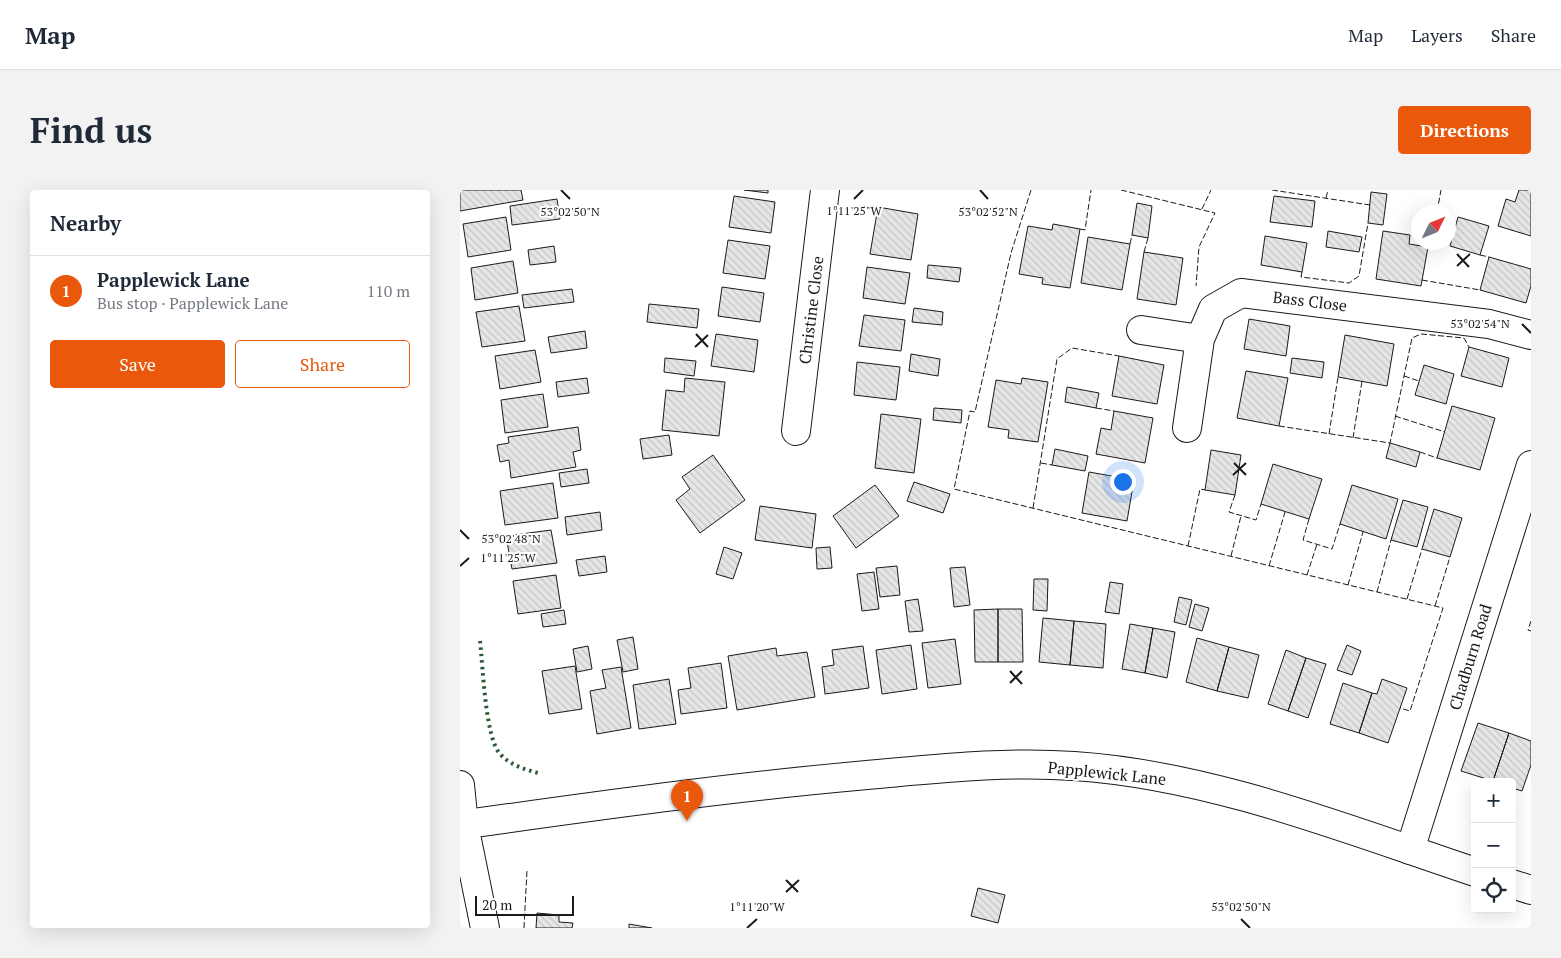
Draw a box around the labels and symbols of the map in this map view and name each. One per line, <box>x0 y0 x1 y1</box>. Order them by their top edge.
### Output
text: 1°11'25"W <box>826 203 883 218</box>
text: 53°02'50"N <box>540 204 600 219</box>
text: 53°02'52"N <box>958 204 1018 219</box>
north arrow <box>1411 205 1456 250</box>
street label: Christine Close <box>793 255 829 365</box>
street label: Bass Close <box>1272 286 1348 316</box>
text: 53°02'54"N <box>1450 316 1510 331</box>
your location <box>1110 469 1136 495</box>
text: 53°02'48"N <box>481 531 541 546</box>
text: 1°11'25"W <box>480 550 537 565</box>
street label: Chadburn Road <box>1443 601 1497 713</box>
street label: Papplewick Lane <box>1047 756 1167 790</box>
pin: 1 <box>671 780 703 821</box>
scale bar <box>475 893 574 916</box>
text: 1°11'20"W <box>729 899 786 914</box>
text: 53°02'50"N <box>1211 899 1271 914</box>

